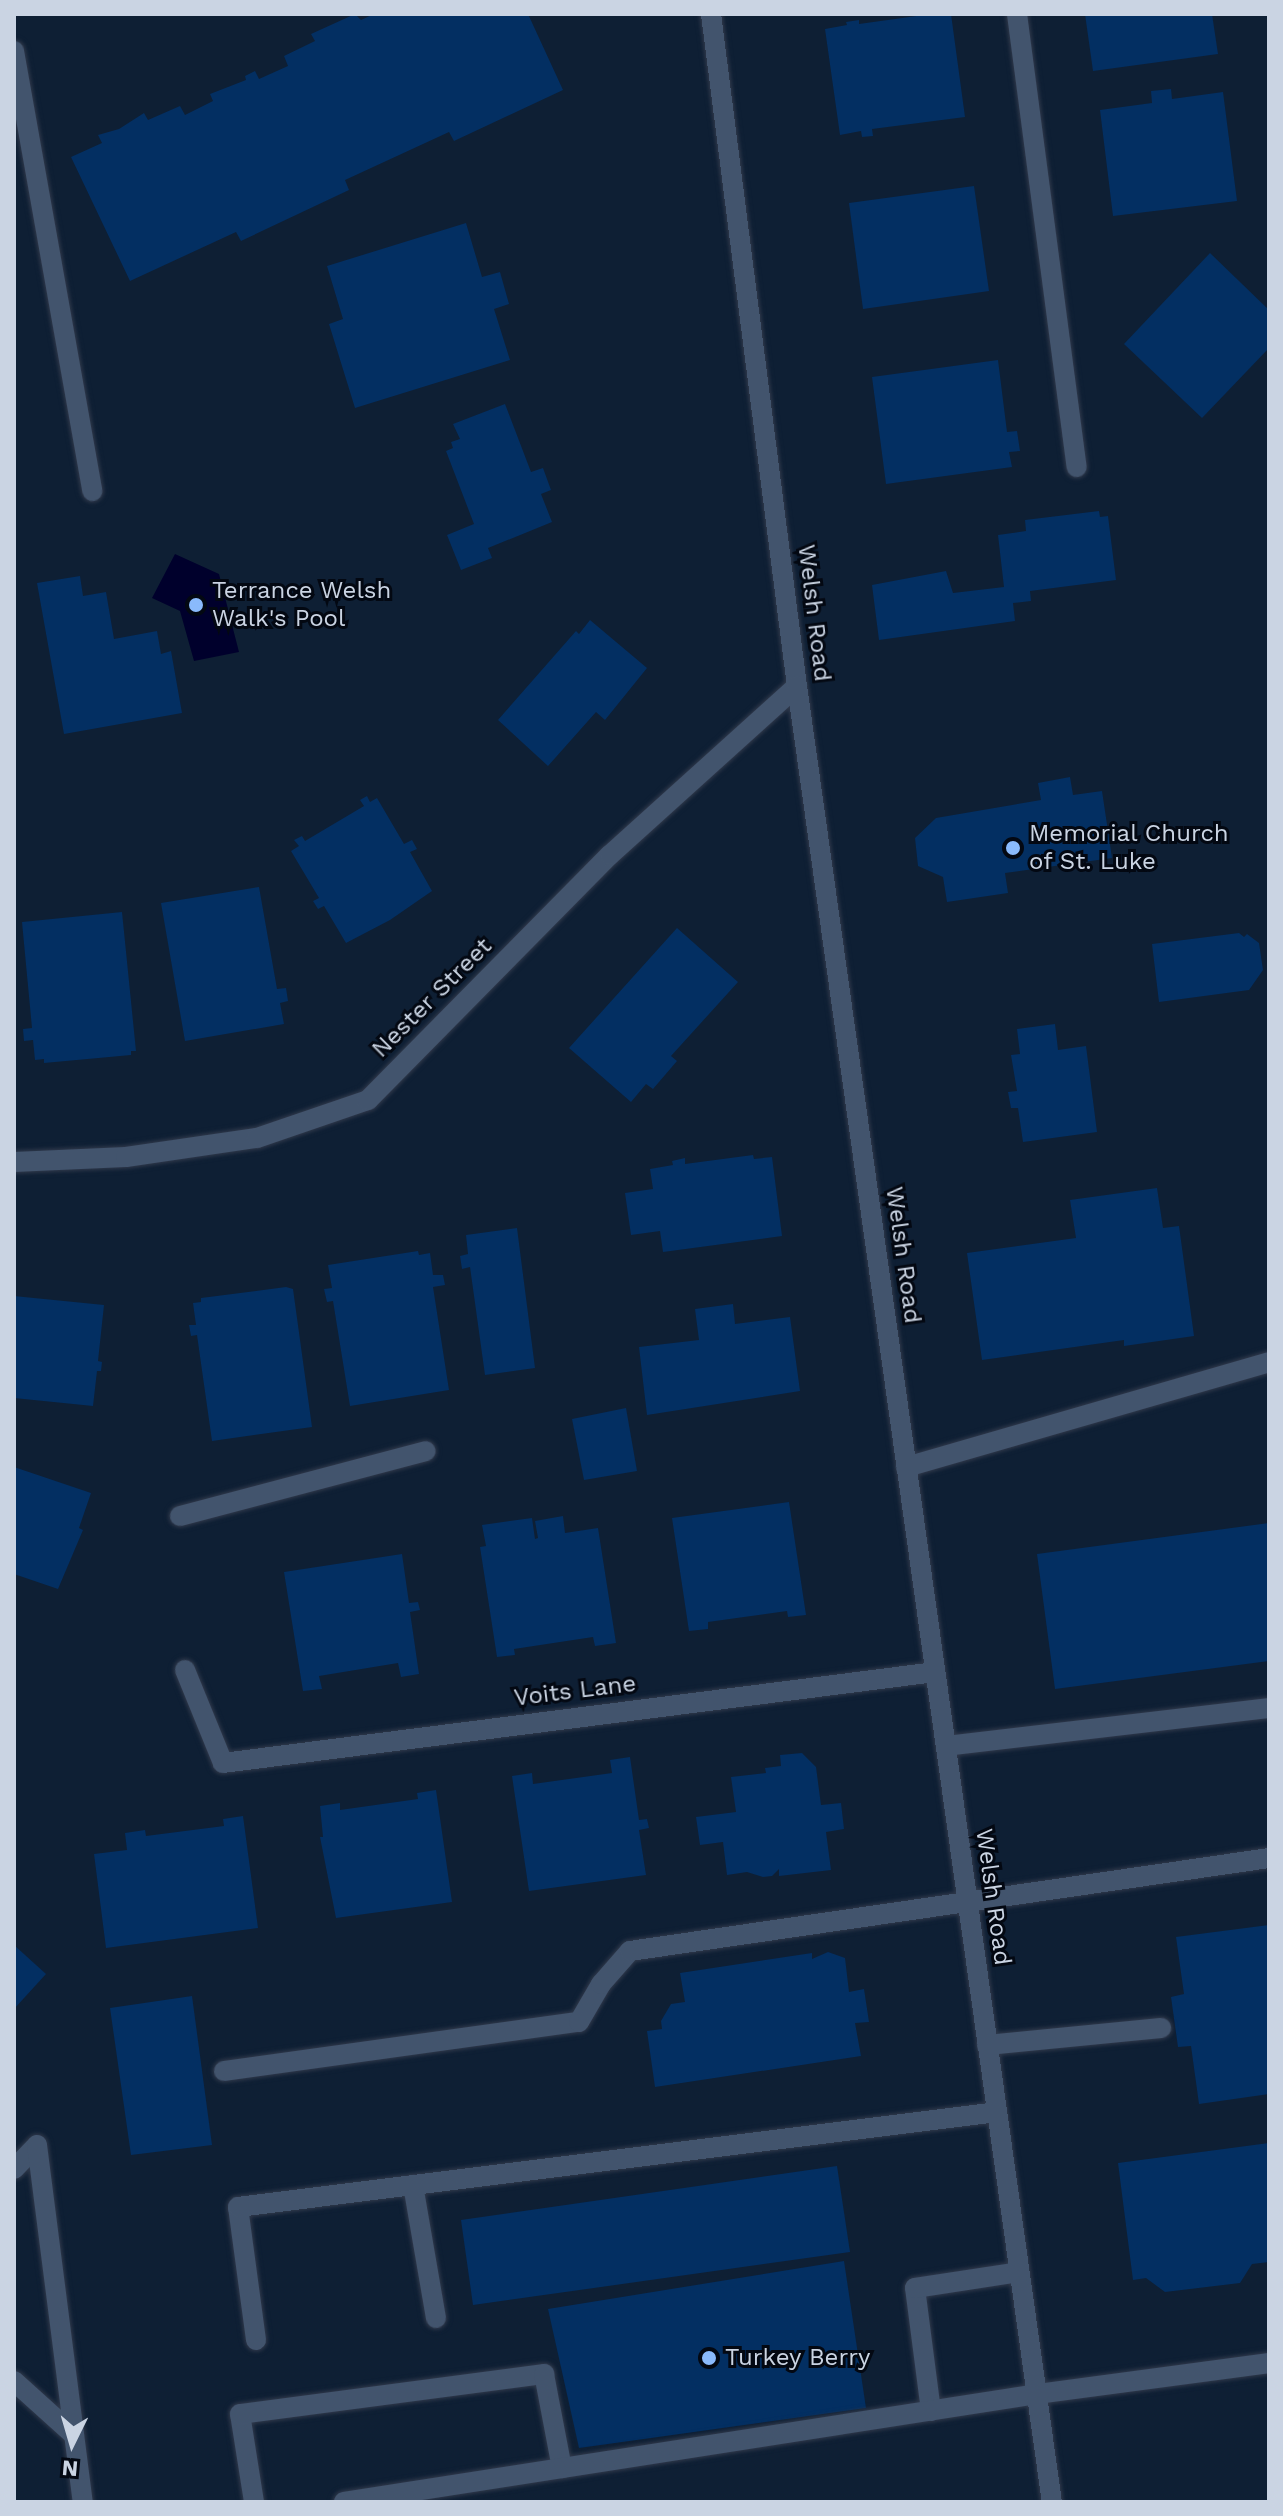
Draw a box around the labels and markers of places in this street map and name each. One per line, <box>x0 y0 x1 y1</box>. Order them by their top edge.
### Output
place label: Terrance Welsh Walk's Pool <box>212 577 392 633</box>
marker: Terrance Welsh Walk's Pool <box>187 596 205 614</box>
place label: Memorial Church of St. Luke <box>1029 820 1230 876</box>
marker: Memorial Church of St. Luke <box>1004 839 1022 857</box>
place label: Turkey Berry <box>725 2344 871 2372</box>
marker: Turkey Berry <box>700 2349 718 2367</box>

